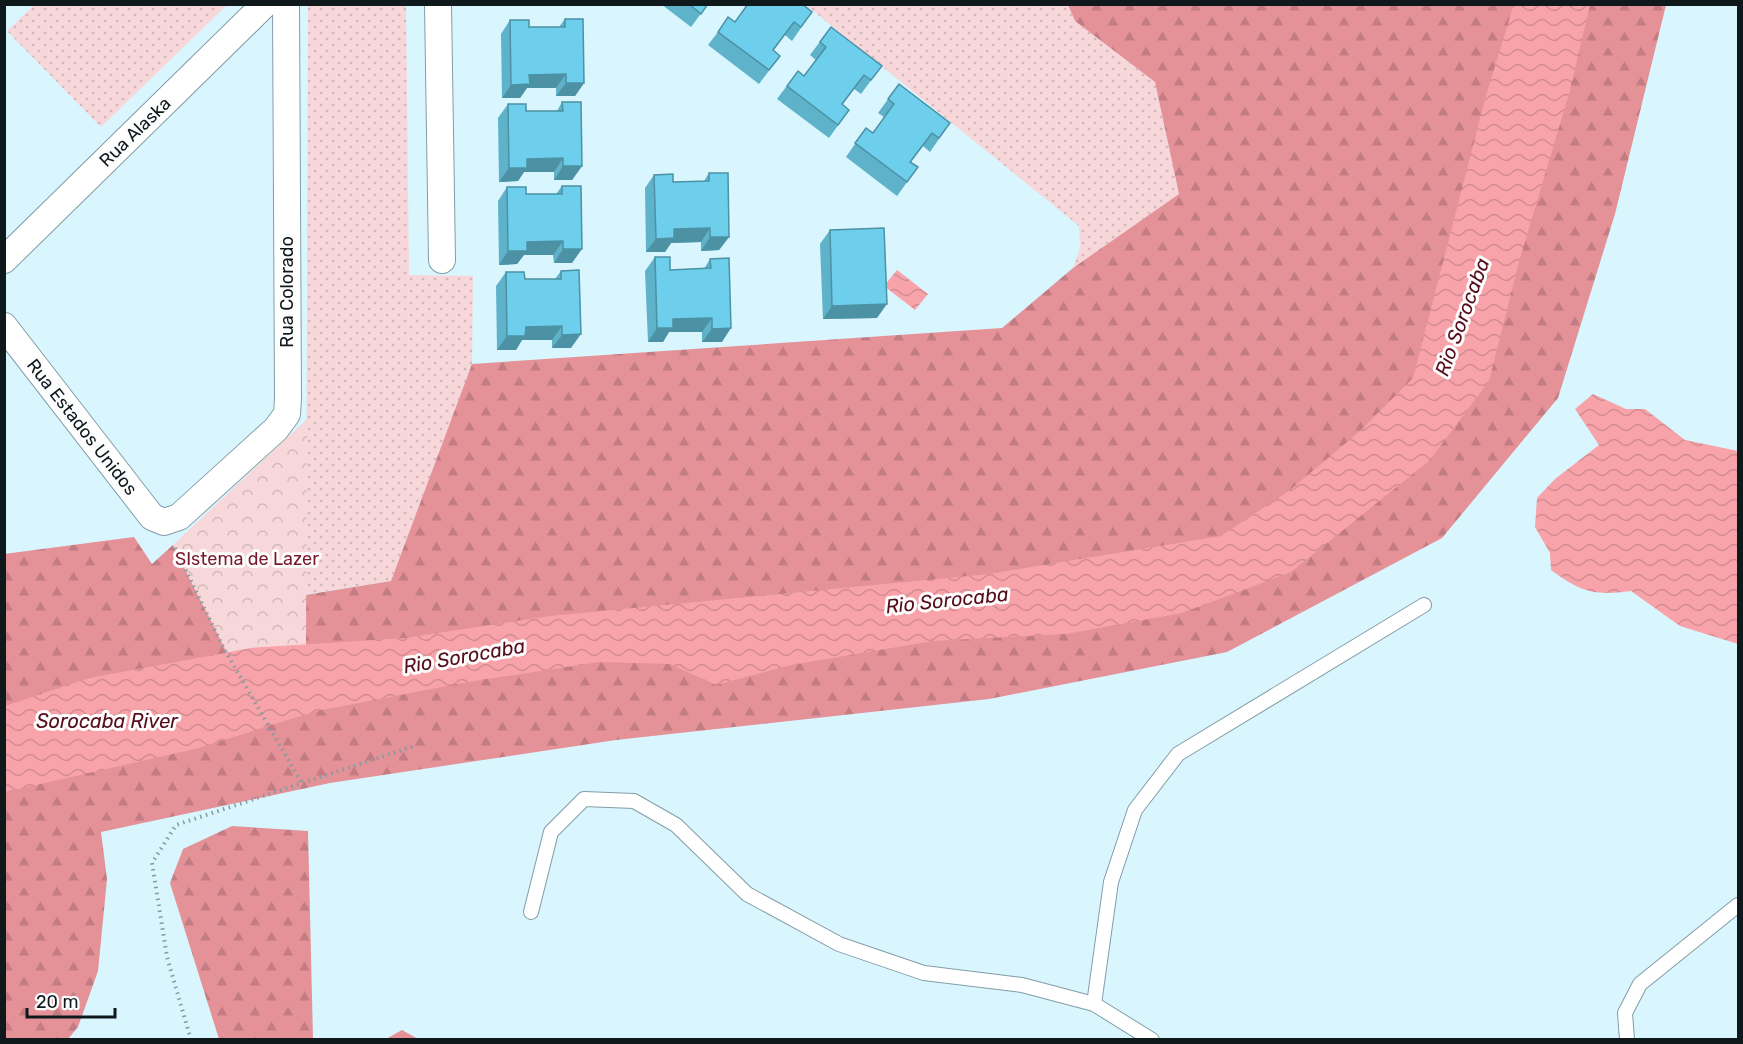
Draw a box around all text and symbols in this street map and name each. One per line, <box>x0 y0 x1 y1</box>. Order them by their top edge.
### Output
street label: Rua Alaska <box>95 92 175 172</box>
street label: Rua Colorado <box>276 236 298 348</box>
water label: Rio Sorocaba <box>1430 255 1494 379</box>
street label: Rua Estados Unidos <box>22 355 142 499</box>
park label: SIstema de Lazer <box>175 548 319 570</box>
water label: Rio Sorocaba <box>884 582 1010 618</box>
water label: Rio Sorocaba <box>401 633 527 679</box>
water label: Sorocaba River <box>36 709 179 733</box>
scale bar <box>27 981 116 1019</box>
text: 20 m <box>36 991 78 1013</box>

